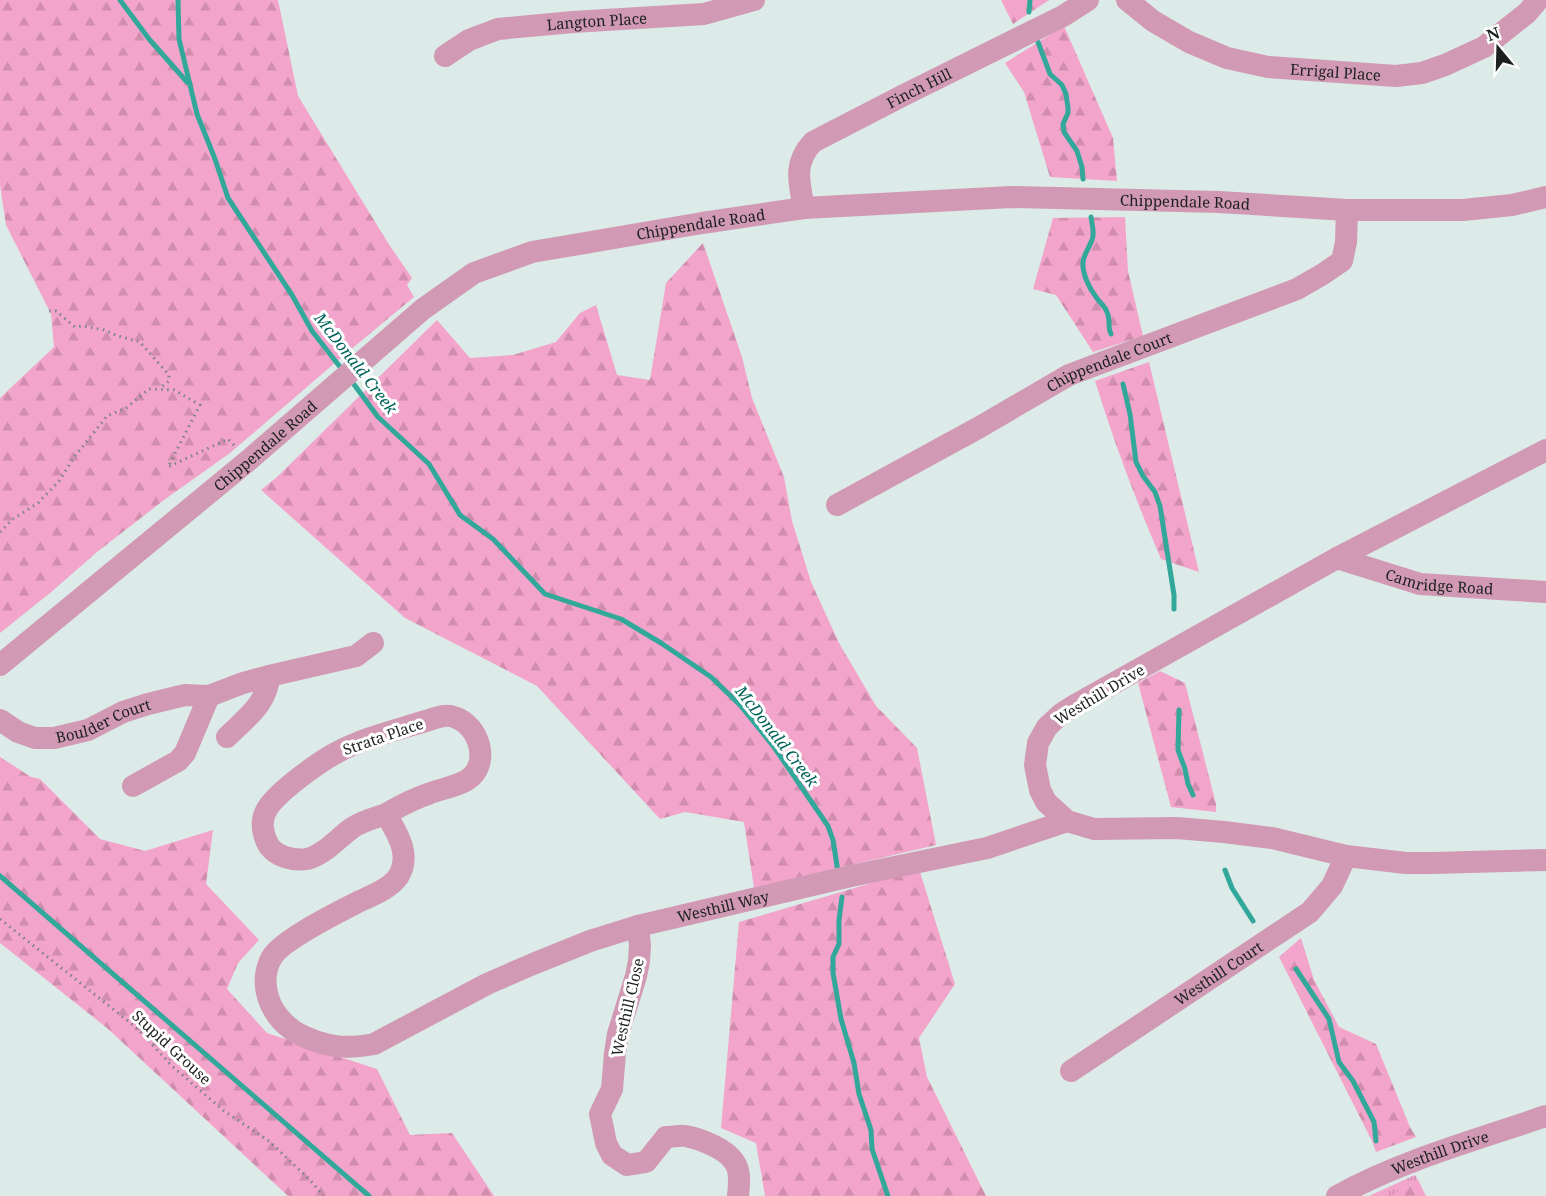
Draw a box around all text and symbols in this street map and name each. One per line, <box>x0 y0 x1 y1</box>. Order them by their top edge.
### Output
street label: Langton Place <box>546 7 648 34</box>
north arrow <box>1468 18 1528 78</box>
text: N <box>1484 21 1503 46</box>
street label: Errigal Place <box>1289 59 1382 85</box>
street label: Finch Hill <box>883 63 955 112</box>
street label: Chippendale Road <box>1120 190 1251 214</box>
street label: Chippendale Road <box>635 204 766 244</box>
water label: McDonald Creek <box>309 307 403 419</box>
street label: Chippendale Court <box>1043 327 1174 396</box>
street label: Chippendale Road <box>209 396 321 495</box>
street label: Camridge Road <box>1383 564 1494 599</box>
street label: Westhill Drive <box>1050 659 1148 729</box>
water label: McDonald Creek <box>730 680 824 792</box>
street label: Boulder Court <box>54 694 153 747</box>
street label: Strata Place <box>340 713 426 759</box>
street label: Westhill Way <box>675 885 771 927</box>
street label: Westhill Court <box>1170 936 1266 1010</box>
street label: Westhill Close <box>606 956 648 1058</box>
street label: Stupid Grouse <box>128 1005 216 1089</box>
street label: Westhill Drive <box>1388 1126 1491 1179</box>

